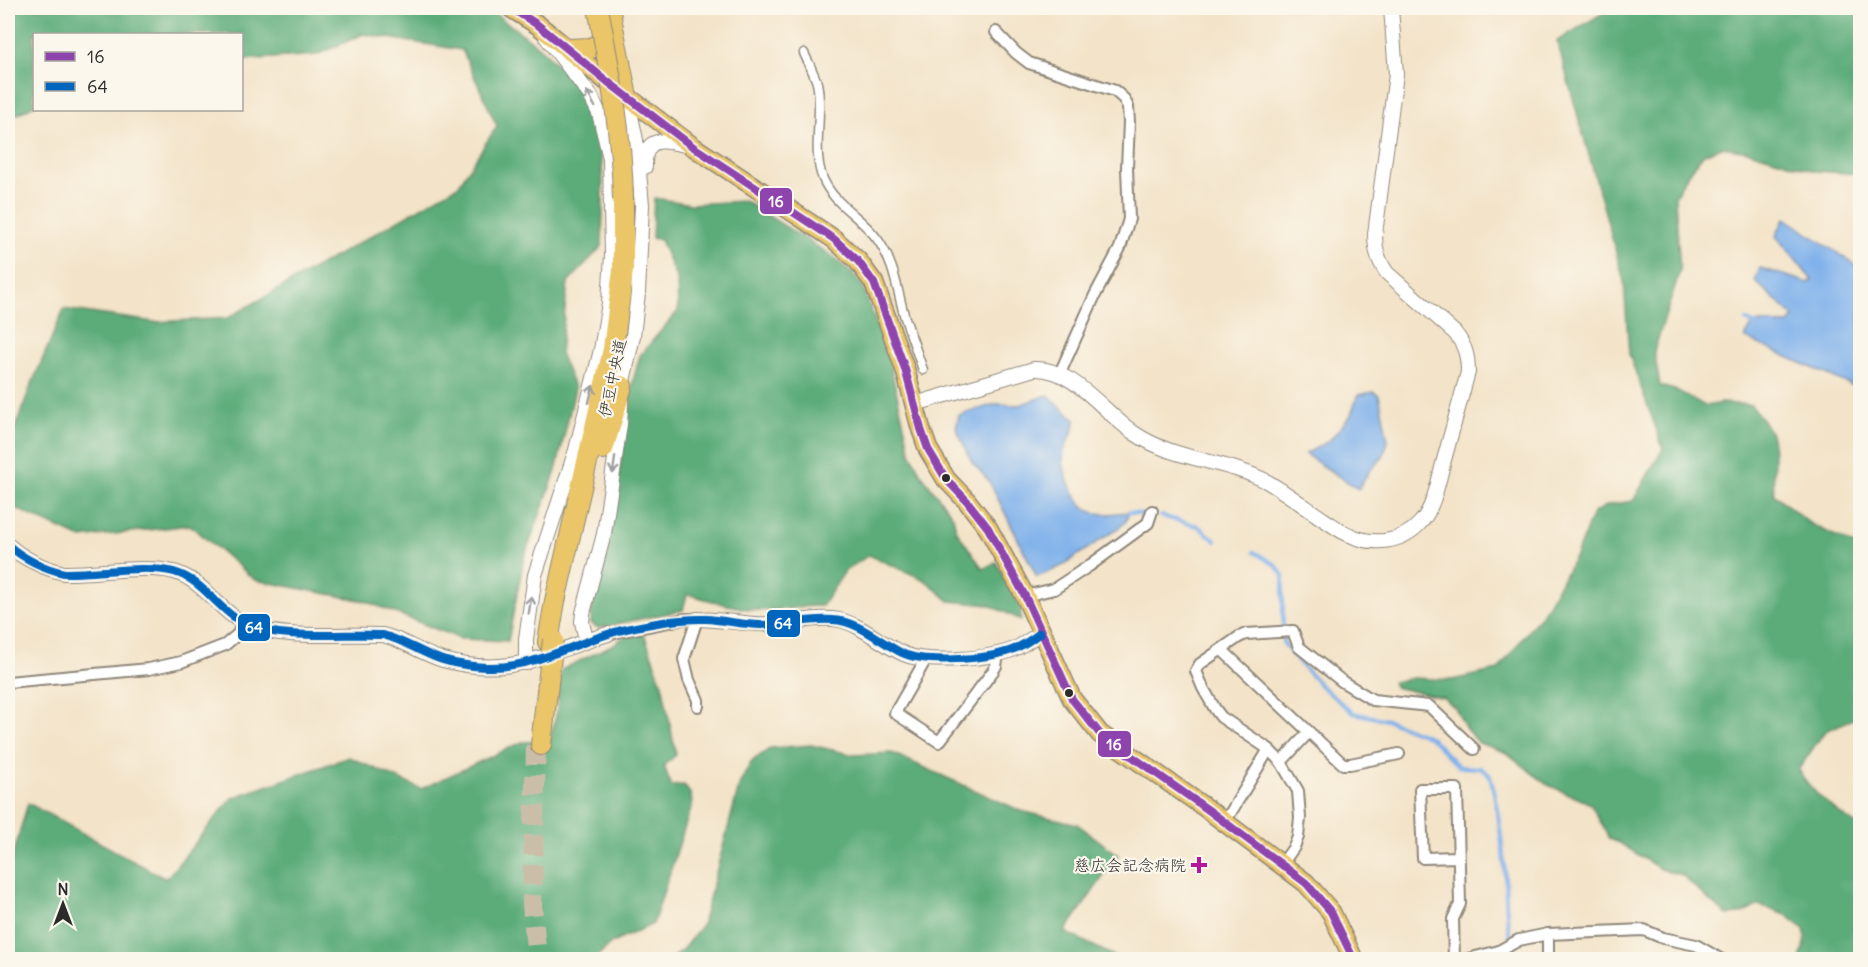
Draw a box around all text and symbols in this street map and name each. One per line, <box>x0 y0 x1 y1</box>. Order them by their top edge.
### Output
legend <box>33 33 243 111</box>
text: 16 <box>87 45 105 68</box>
text: 64 <box>87 75 108 98</box>
one-way arrow <box>585 90 597 108</box>
line badge: 16 <box>759 187 793 215</box>
text: 16 <box>768 191 784 211</box>
street label: 伊豆中央道 <box>594 337 630 419</box>
one-way arrow <box>585 385 597 404</box>
one-way arrow <box>609 454 620 474</box>
unlabelled marker <box>940 472 952 484</box>
one-way arrow <box>525 595 536 615</box>
line badge: 64 <box>766 609 801 638</box>
line badge: 64 <box>237 613 271 642</box>
text: 64 <box>774 613 792 633</box>
text: 64 <box>245 617 263 637</box>
unlabelled marker <box>1063 687 1075 699</box>
line badge: 16 <box>1097 730 1132 758</box>
text: 16 <box>1106 734 1122 754</box>
place label: 慈広会記念病院 <box>1074 855 1186 875</box>
marker: 慈広会記念病院 <box>1190 856 1208 874</box>
north arrow <box>33 874 93 934</box>
text: N <box>57 879 69 899</box>

